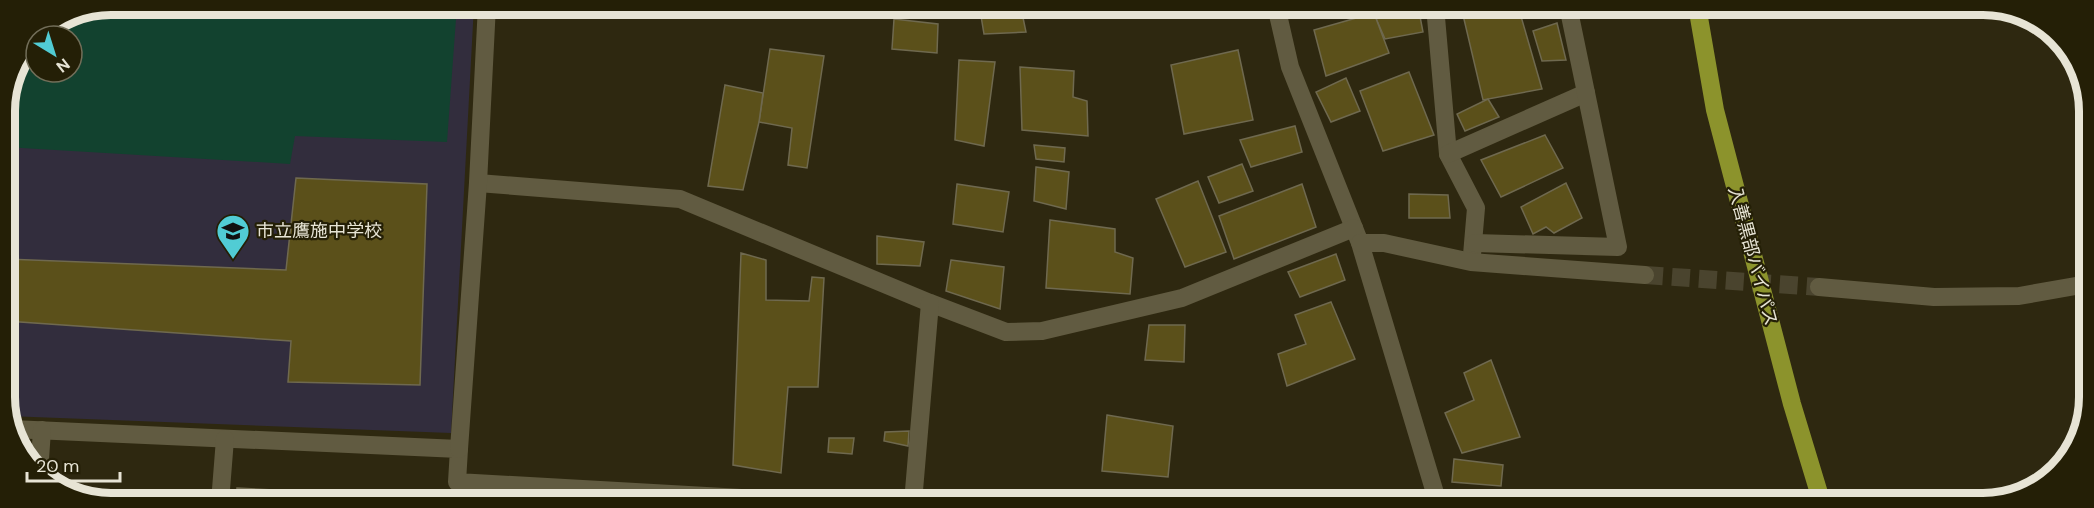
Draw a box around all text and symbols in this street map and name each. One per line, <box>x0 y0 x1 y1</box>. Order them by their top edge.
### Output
north arrow <box>24 24 84 84</box>
text: N <box>52 54 74 77</box>
street label: 入善黒部バイパス <box>1723 184 1783 328</box>
school or university icon: 市立鷹施中学校 <box>215 213 251 260</box>
place label: 市立鷹施中学校 <box>256 219 382 243</box>
scale bar <box>27 445 120 483</box>
text: 20 m <box>36 454 79 478</box>

